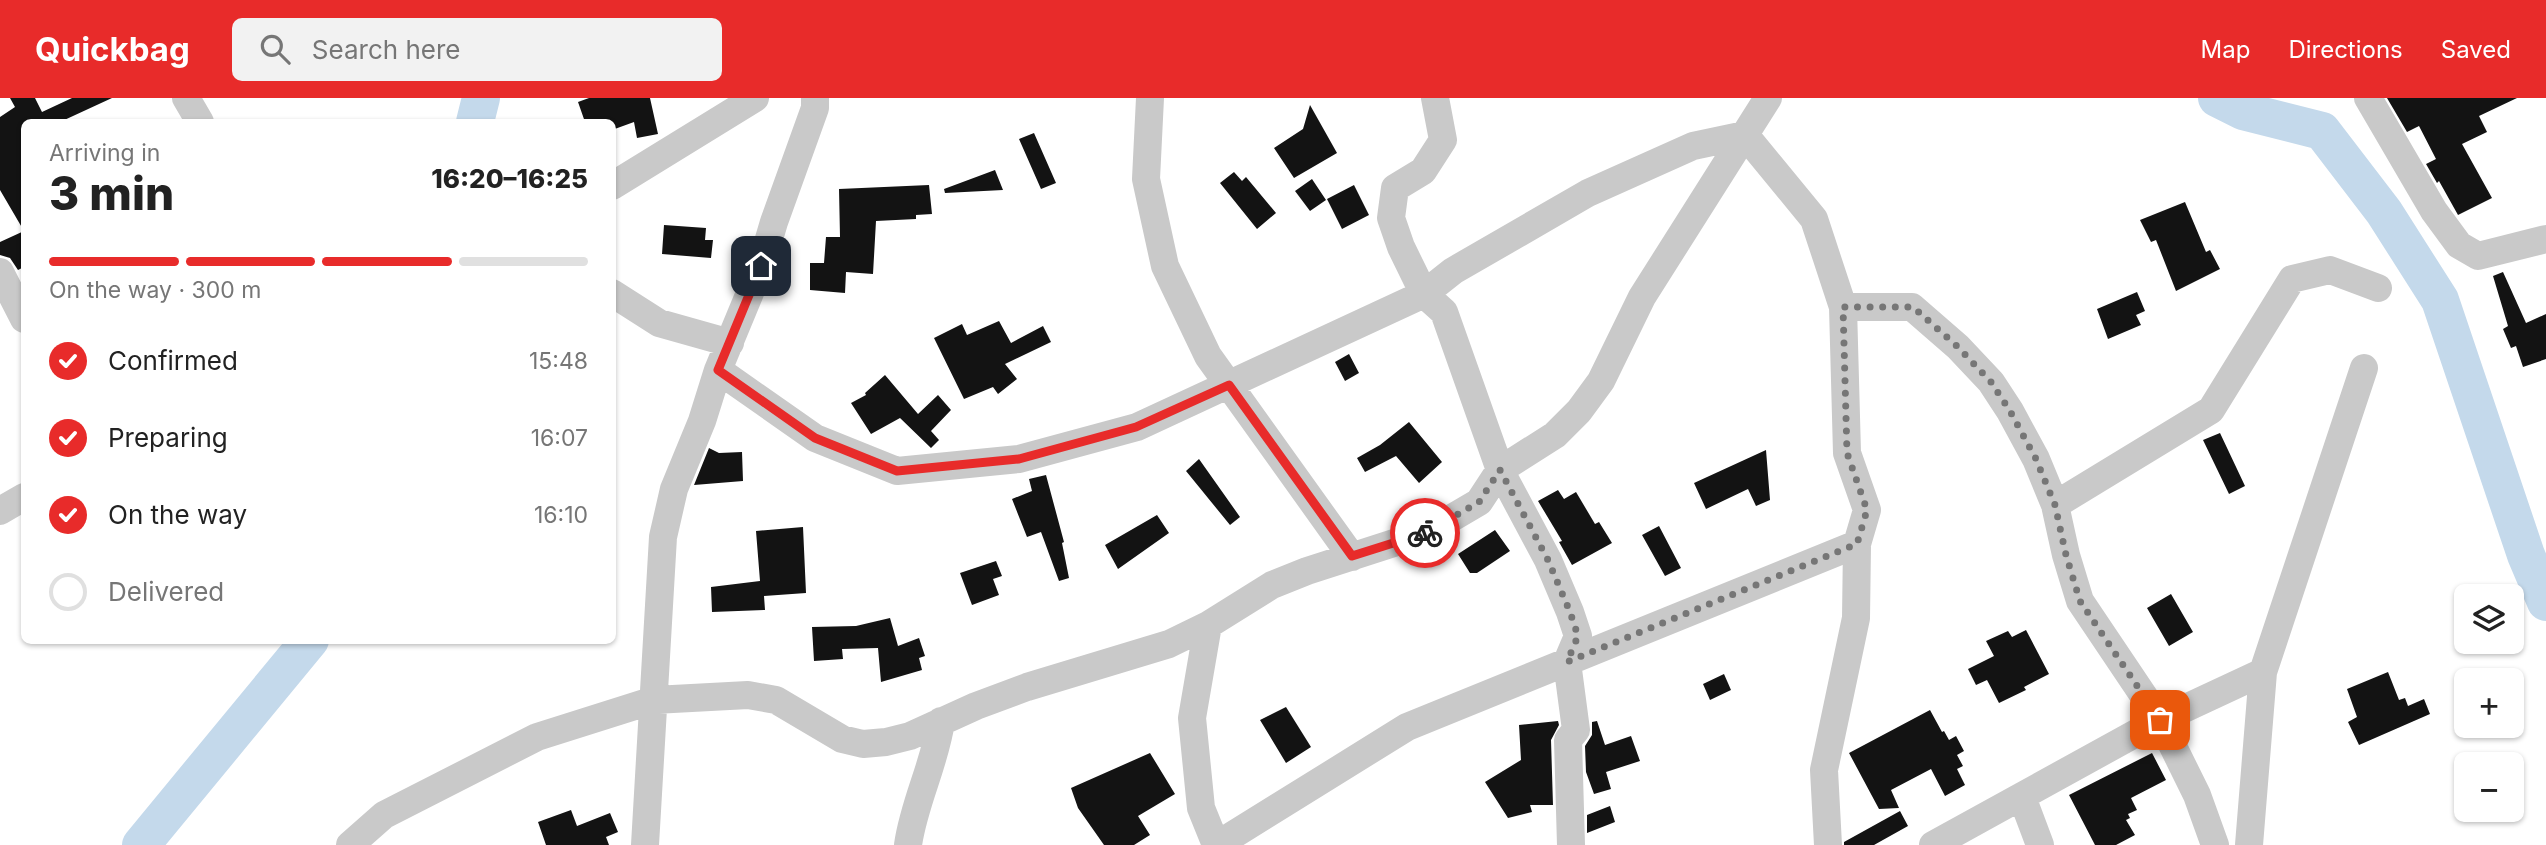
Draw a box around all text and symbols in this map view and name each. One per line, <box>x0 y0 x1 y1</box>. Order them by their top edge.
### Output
search box <box>232 18 722 81</box>
text: Quickbag <box>35 29 190 69</box>
icon: search <box>256 30 294 68</box>
text: Search here <box>312 34 460 65</box>
text: Map <box>2201 35 2250 64</box>
text: Directions <box>2288 35 2403 64</box>
text: Saved <box>2441 35 2511 64</box>
text: Arriving in <box>49 139 160 167</box>
text: 16:20–16:25 <box>431 163 588 194</box>
text: 3 min <box>49 165 174 221</box>
pin <box>731 236 791 296</box>
icon: home <box>742 247 780 285</box>
text: On the way · 300 m <box>49 276 261 304</box>
icon: check <box>49 342 87 380</box>
text: Confirmed <box>108 345 238 376</box>
text: 15:48 <box>529 347 588 375</box>
icon: check <box>49 419 87 457</box>
text: Preparing <box>108 422 228 453</box>
text: 16:07 <box>531 424 588 452</box>
icon: check <box>49 496 87 534</box>
courier <box>1390 498 1460 568</box>
text: On the way <box>108 499 247 530</box>
text: 16:10 <box>534 501 588 529</box>
icon: bike <box>1406 514 1444 552</box>
text: Delivered <box>108 576 224 607</box>
map controls <box>2454 584 2524 822</box>
button: layers <box>2454 584 2524 654</box>
button: + <box>2454 668 2524 738</box>
pin <box>2130 690 2190 750</box>
icon: bag <box>2141 701 2179 739</box>
button: − <box>2454 752 2524 822</box>

